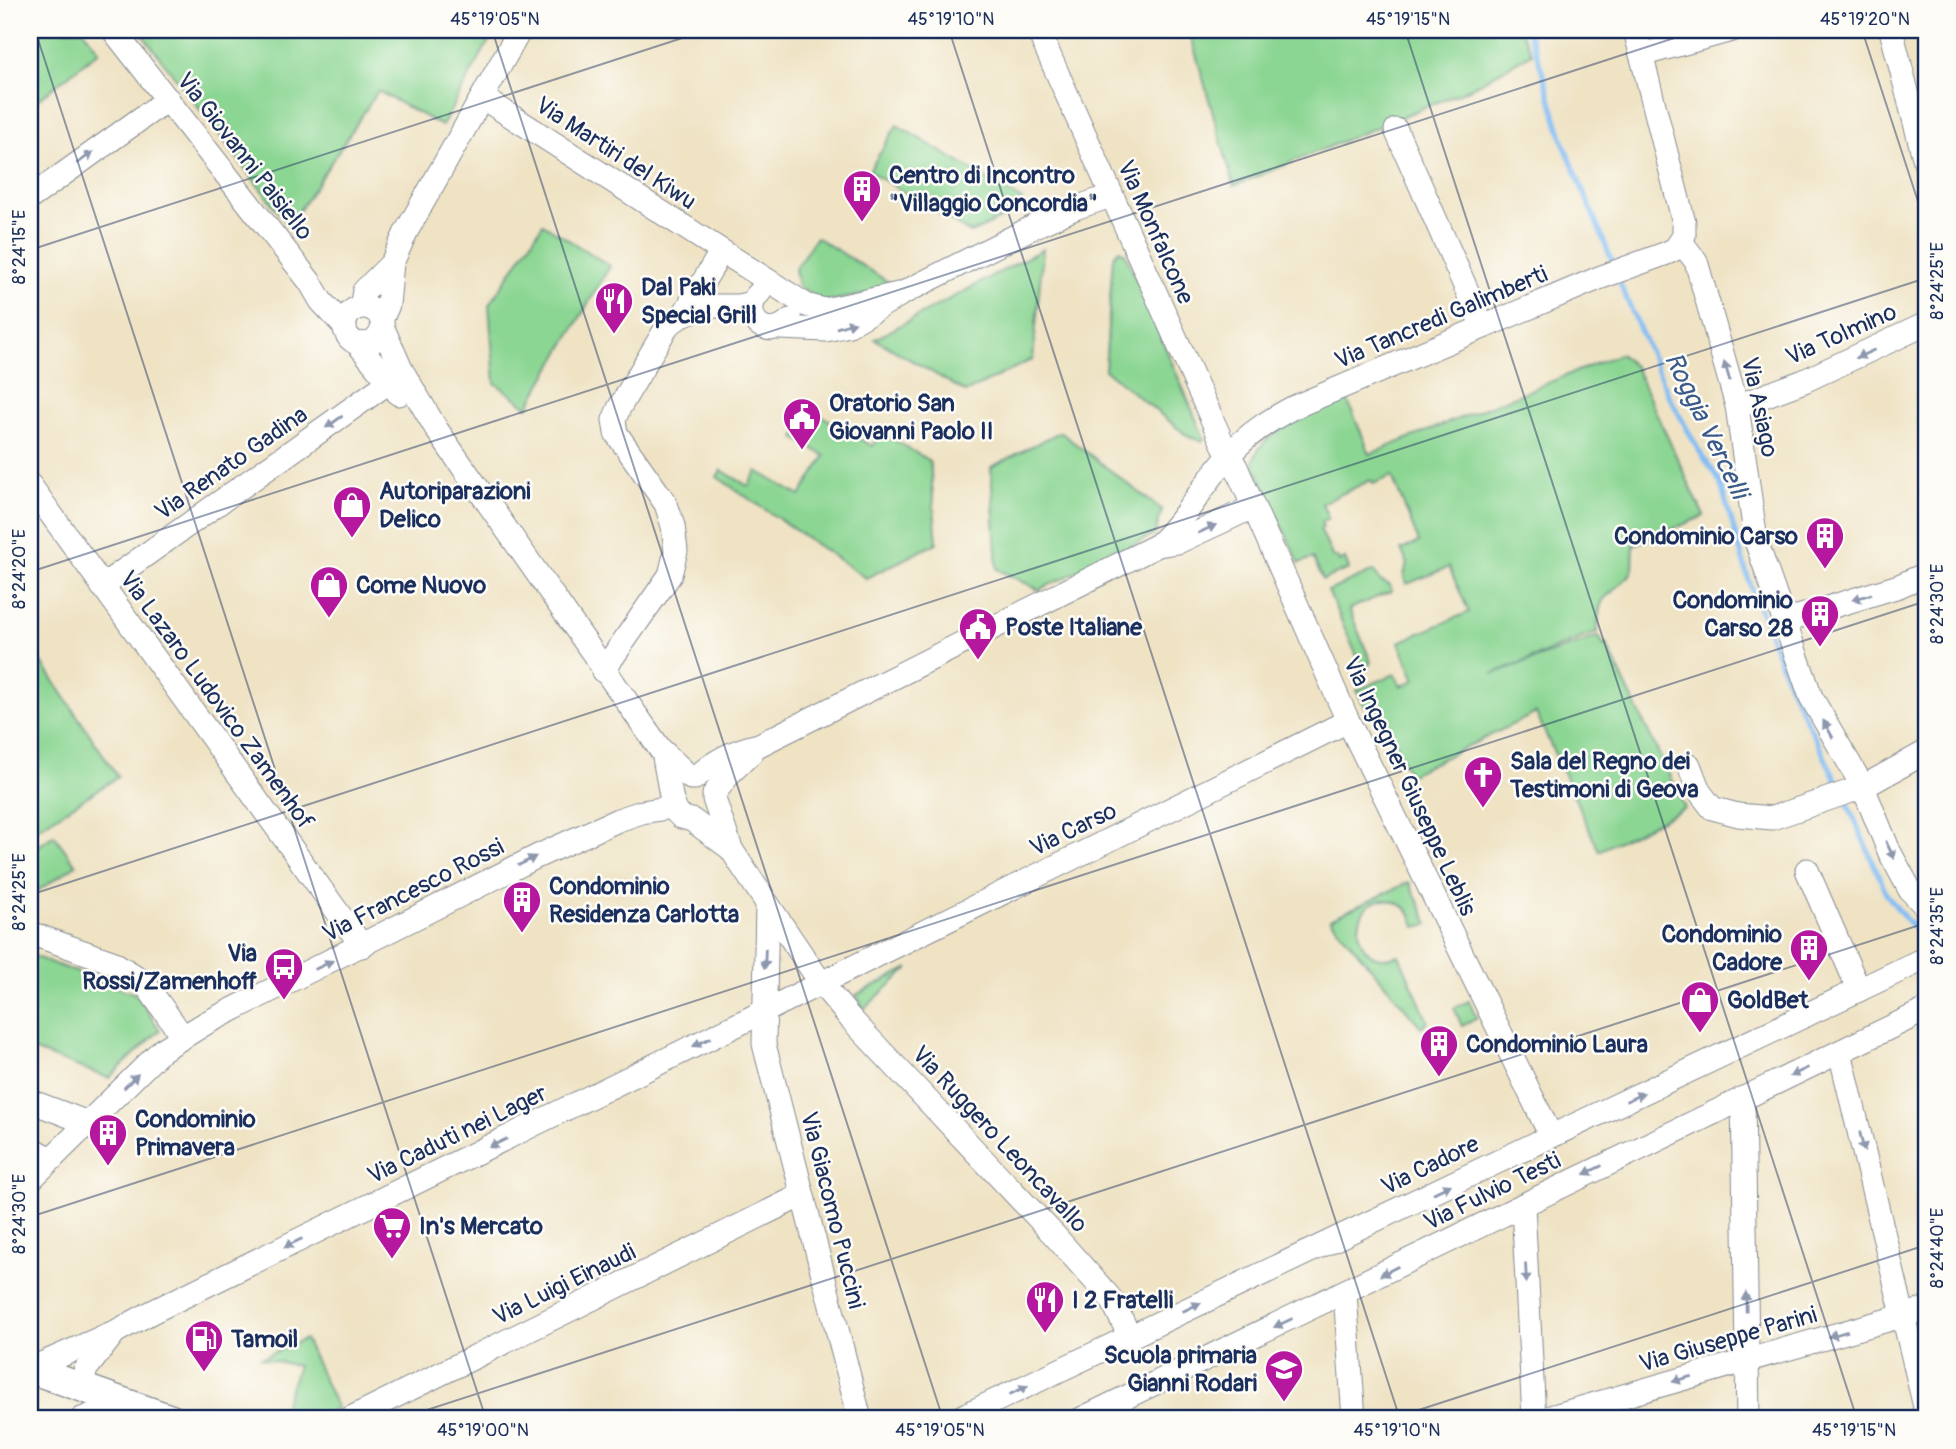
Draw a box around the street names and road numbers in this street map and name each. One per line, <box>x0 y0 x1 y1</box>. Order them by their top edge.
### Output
street label: Via Giovanni Paisiello <box>170 67 319 246</box>
street label: Via Martiri del Kiwu <box>530 91 702 216</box>
street label: Via Monfalcone <box>1111 156 1200 309</box>
street label: Via Tancredi Galimberti <box>1330 260 1552 375</box>
street label: Via Tolmino <box>1781 297 1901 372</box>
street label: Via Asiago <box>1735 354 1784 460</box>
street label: Via Renato Gadina <box>149 400 313 527</box>
street label: Via Lazaro Ludovico Zamenhof <box>113 565 320 835</box>
street label: Via Ingegner Giuseppe Leblis <box>1337 652 1483 921</box>
street label: Via Carso <box>1025 796 1122 863</box>
street label: Via Francesco Rossi <box>318 832 509 949</box>
street label: Via Ruggero Leoncavallo <box>906 1040 1094 1239</box>
street label: Via Caduti nei Lager <box>363 1078 552 1190</box>
street label: Via Giacomo Puccini <box>794 1109 871 1311</box>
street label: Via Cadore <box>1377 1129 1484 1202</box>
street label: Via Fulvio Testi <box>1419 1146 1565 1237</box>
street label: Via Luigi Einaudi <box>488 1237 640 1332</box>
street label: Via Giuseppe Parini <box>1636 1300 1820 1379</box>

